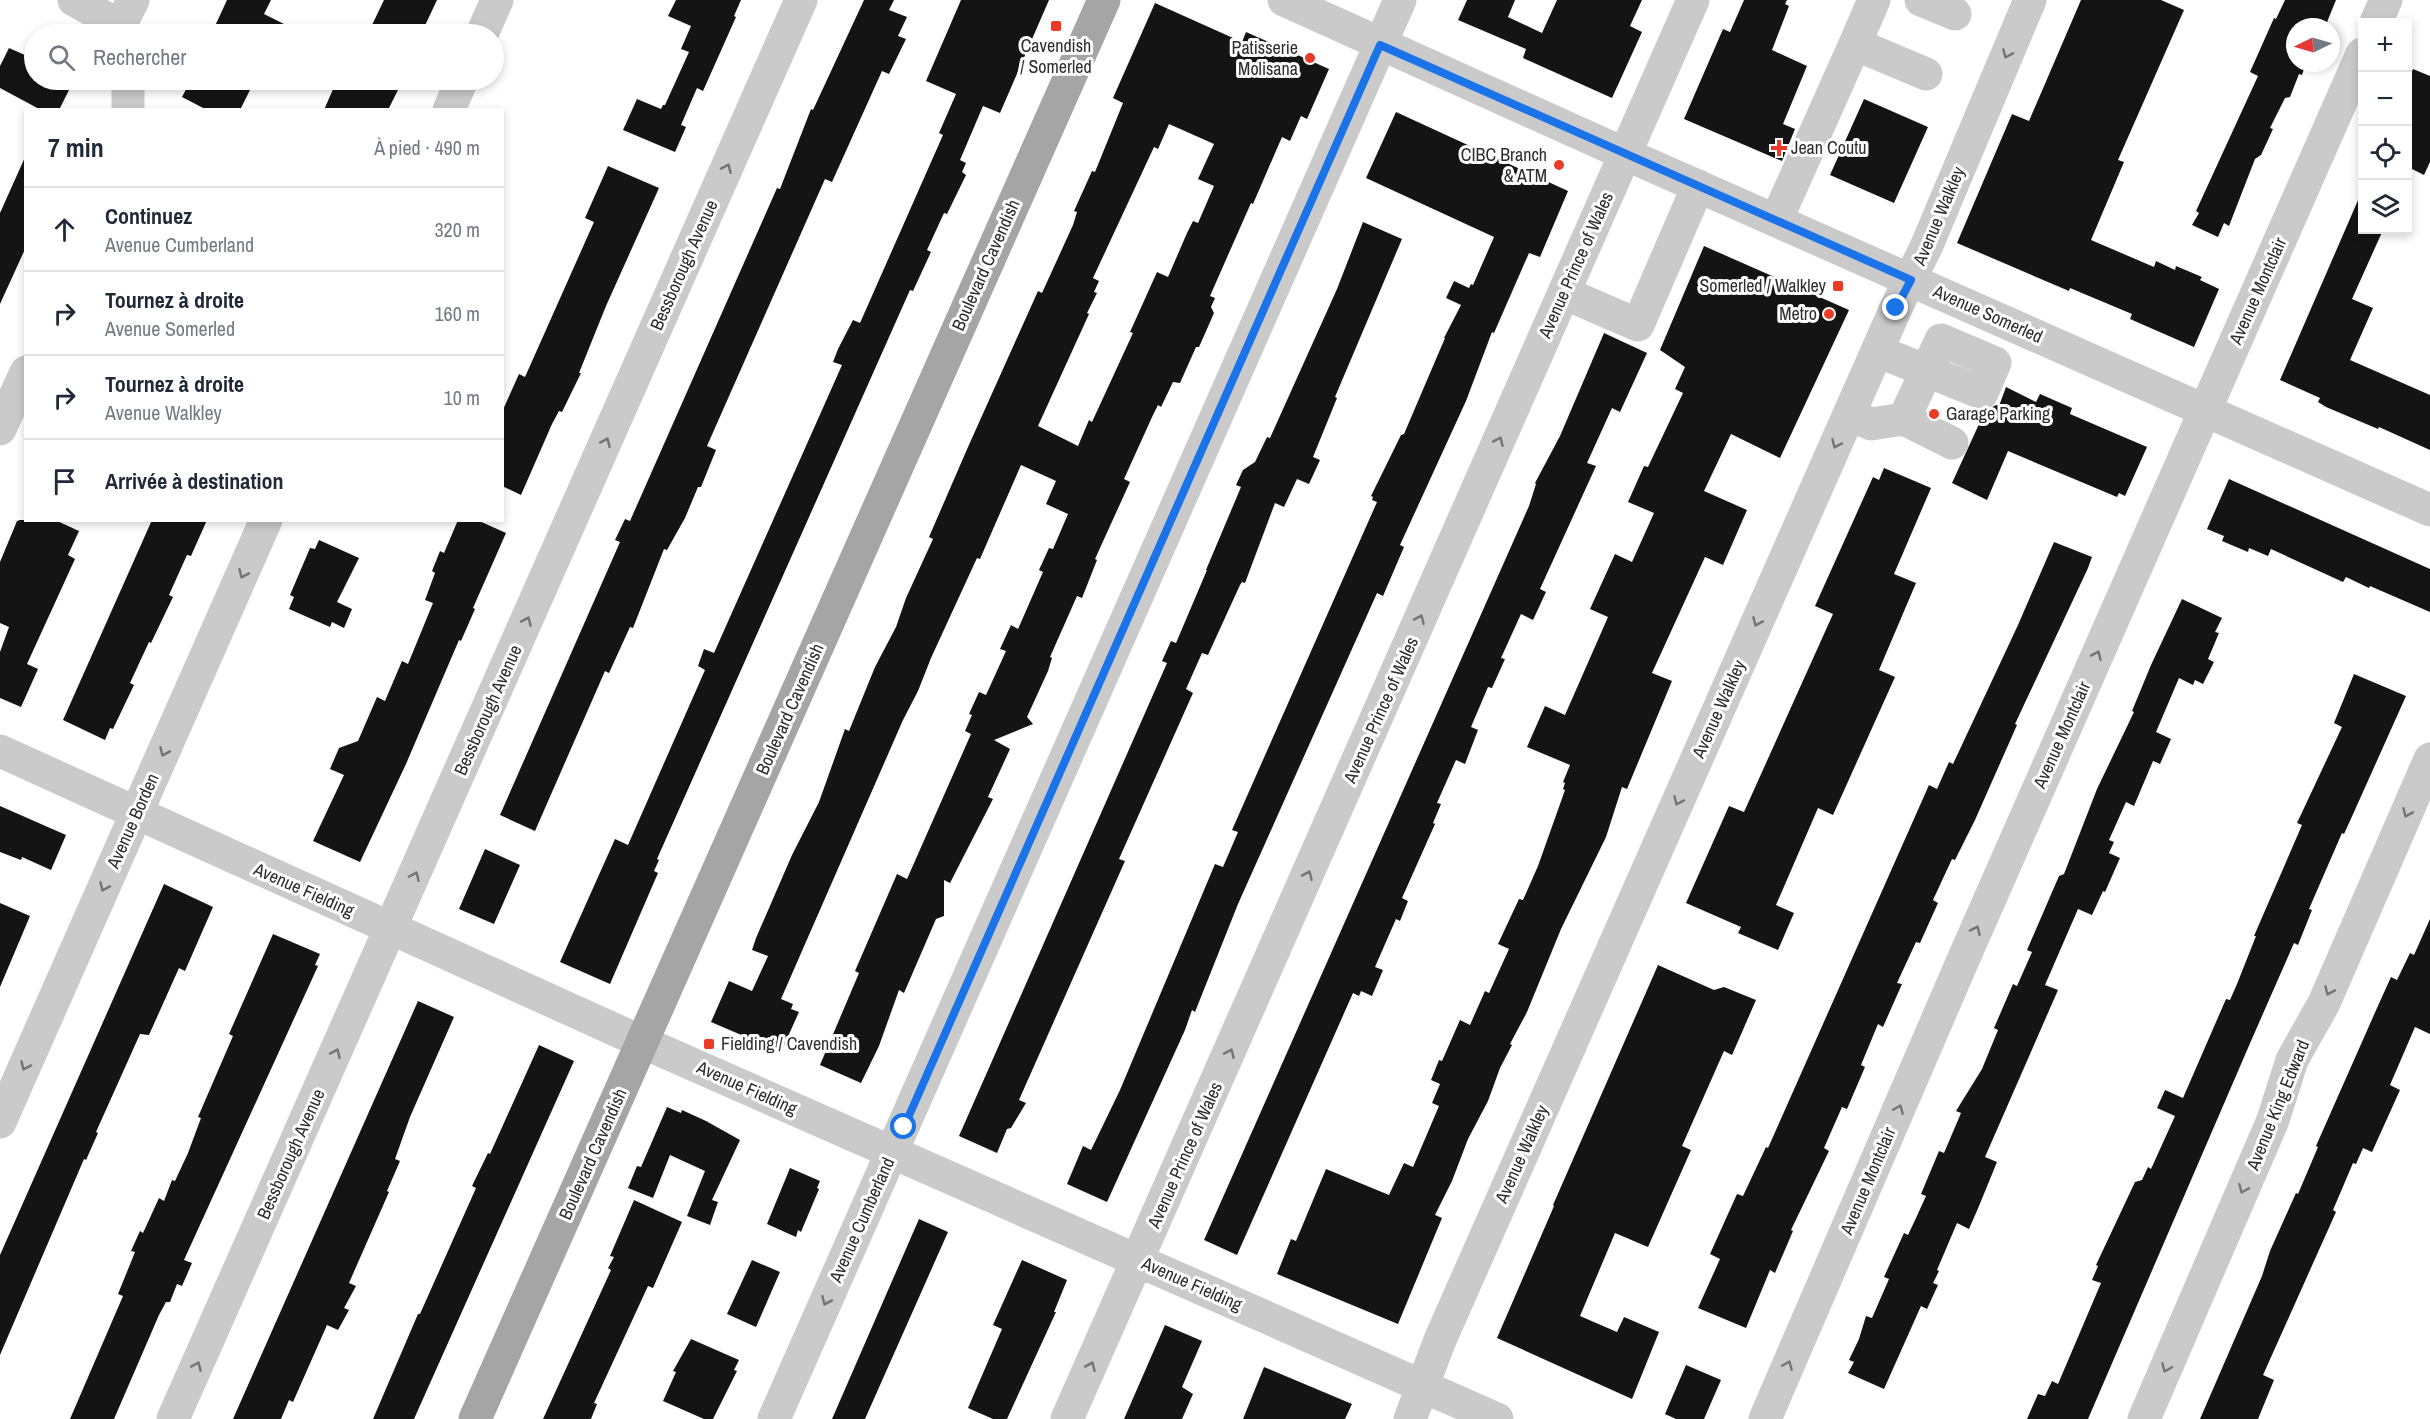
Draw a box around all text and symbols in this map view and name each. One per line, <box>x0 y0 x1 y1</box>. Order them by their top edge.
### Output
north arrow <box>2286 18 2340 72</box>
map controls <box>2358 18 2412 234</box>
button: + <box>2358 18 2412 72</box>
marker: Cavendish / Somerled <box>1049 19 1063 33</box>
search box <box>24 24 504 90</box>
place label: Cavendish / Somerled <box>1020 33 1092 79</box>
place label: Patisserie Molisana <box>1232 35 1298 81</box>
icon: search <box>45 41 78 74</box>
text: Rechercher <box>93 42 186 72</box>
one-way arrow <box>2002 48 2014 59</box>
marker: Patisserie Molisana <box>1303 51 1317 65</box>
button: − <box>2358 72 2412 126</box>
button: locate <box>2358 126 2412 180</box>
text: 7 min <box>48 130 104 165</box>
text: À pied · 490 m <box>374 134 480 161</box>
place label: Jean Coutu <box>1791 135 1867 160</box>
marker: Jean Coutu <box>1772 141 1786 155</box>
place label: CIBC Branch & ATM <box>1461 142 1547 188</box>
marker: CIBC Branch & ATM <box>1552 158 1566 172</box>
street label: Avenue Walkley <box>1906 162 1971 270</box>
one-way arrow <box>719 163 731 174</box>
button: layers <box>2358 180 2412 234</box>
street label: Avenue Prince of Wales <box>1532 188 1619 343</box>
street label: Boulevard Cavendish <box>945 195 1026 334</box>
street label: Bessborough Avenue <box>644 196 723 334</box>
text: Continuez <box>105 201 192 231</box>
icon: ahead <box>48 213 81 246</box>
text: 320 m <box>434 216 480 243</box>
text: Avenue Cumberland <box>105 231 254 258</box>
street label: Avenue Montclair <box>2222 233 2292 349</box>
place label: Somerled / Walkley <box>1699 273 1827 298</box>
street label: Avenue Somerled <box>1929 278 2047 349</box>
marker: Somerled / Walkley <box>1831 279 1845 293</box>
text: Tournez à droite <box>105 285 244 315</box>
route end <box>1882 294 1908 320</box>
icon: right <box>48 297 81 330</box>
text: 160 m <box>434 300 480 327</box>
place label: Metro <box>1779 301 1817 326</box>
marker: Metro <box>1822 307 1836 321</box>
text: Avenue Somerled <box>105 315 235 342</box>
text: Tournez à droite <box>105 369 244 399</box>
icon: right <box>48 381 81 414</box>
text: 10 m <box>444 384 480 411</box>
text: Avenue Walkley <box>105 399 222 426</box>
place label: Garage Parking <box>1946 401 2051 426</box>
marker: Garage Parking <box>1927 407 1941 421</box>
one-way arrow <box>1492 436 1504 447</box>
one-way arrow <box>599 438 611 449</box>
one-way arrow <box>1831 438 1843 449</box>
icon: arrive <box>48 465 81 498</box>
text: Arrivée à destination <box>105 466 283 496</box>
one-way arrow <box>238 568 250 579</box>
one-way arrow <box>1413 615 1425 626</box>
one-way arrow <box>520 616 532 627</box>
one-way arrow <box>1752 616 1764 627</box>
street label: Avenue Prince of Wales <box>1337 633 1424 788</box>
street label: Boulevard Cavendish <box>749 639 830 778</box>
street label: Bessborough Avenue <box>448 641 527 779</box>
one-way arrow <box>2090 651 2102 662</box>
street label: Avenue Walkley <box>1685 655 1752 763</box>
street label: Avenue Montclair <box>2026 677 2096 793</box>
one-way arrow <box>159 746 171 757</box>
street label: Avenue Borden <box>100 769 165 873</box>
one-way arrow <box>1674 794 1686 805</box>
one-way arrow <box>2402 806 2414 817</box>
street label: Avenue Fielding <box>249 856 359 923</box>
one-way arrow <box>1301 870 1313 881</box>
one-way arrow <box>408 871 420 882</box>
one-way arrow <box>99 881 111 892</box>
one-way arrow <box>1969 926 1981 937</box>
one-way arrow <box>2324 985 2336 996</box>
place label: Fielding / Cavendish <box>721 1031 857 1056</box>
street label: Avenue King Edward <box>2240 1036 2315 1175</box>
marker: Fielding / Cavendish <box>702 1037 716 1051</box>
one-way arrow <box>328 1048 340 1059</box>
one-way arrow <box>1222 1049 1234 1060</box>
street label: Avenue Fielding <box>692 1054 802 1121</box>
one-way arrow <box>20 1059 32 1070</box>
street label: Avenue Prince of Wales <box>1141 1078 1228 1233</box>
street label: Boulevard Cavendish <box>552 1084 633 1223</box>
street label: Bessborough Avenue <box>251 1085 330 1223</box>
street label: Avenue Walkley <box>1488 1100 1555 1208</box>
one-way arrow <box>1892 1104 1904 1115</box>
route start <box>890 1113 916 1139</box>
street label: Avenue Montclair <box>1833 1123 1901 1239</box>
street label: Avenue Cumberland <box>822 1153 900 1287</box>
one-way arrow <box>2238 1183 2250 1194</box>
street label: Avenue Fielding <box>1137 1250 1247 1317</box>
one-way arrow <box>821 1295 833 1306</box>
one-way arrow <box>190 1361 202 1372</box>
one-way arrow <box>1084 1361 1096 1372</box>
one-way arrow <box>1781 1361 1793 1372</box>
one-way arrow <box>2161 1362 2173 1373</box>

